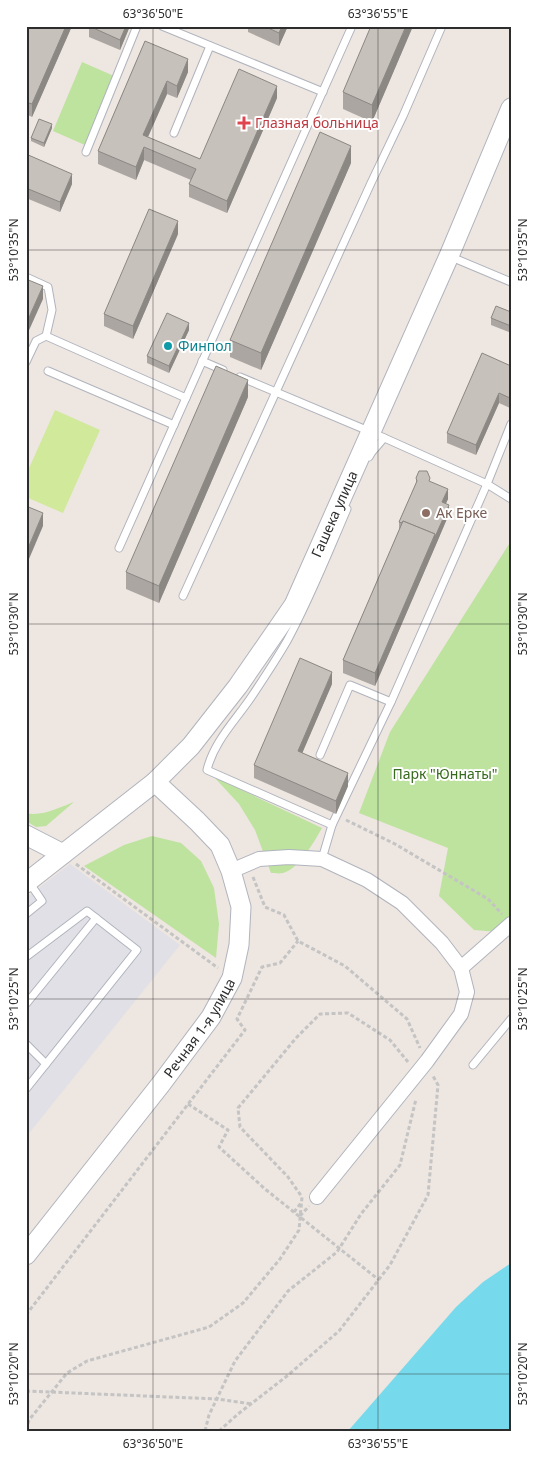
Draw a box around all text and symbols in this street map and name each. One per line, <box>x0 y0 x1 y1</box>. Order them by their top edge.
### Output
text: 63°36'50"E <box>123 5 183 22</box>
text: 63°36'55"E <box>348 5 408 22</box>
place label: Глазная больница <box>255 113 379 132</box>
marker: Глазная больница <box>237 116 251 130</box>
text: 53°10'35"N <box>5 218 22 282</box>
text: 53°10'35"N <box>514 218 531 282</box>
place label: Финпол <box>178 336 232 355</box>
marker: Финпол <box>162 340 174 352</box>
street label: Гашека улица <box>306 467 362 560</box>
place label: Ак Ерке <box>436 503 487 522</box>
marker: Ак Ерке <box>420 507 432 519</box>
text: 53°10'30"N <box>5 592 22 656</box>
text: 53°10'30"N <box>514 592 531 656</box>
park label: Парк "Юннаты" <box>392 764 498 783</box>
text: 53°10'25"N <box>5 967 22 1031</box>
text: 53°10'25"N <box>514 967 531 1031</box>
street label: Речная 1-я улица <box>159 975 239 1081</box>
text: 53°10'20"N <box>5 1342 22 1406</box>
text: 53°10'20"N <box>514 1342 531 1406</box>
text: 63°36'50"E <box>123 1435 183 1452</box>
text: 63°36'55"E <box>348 1435 408 1452</box>

